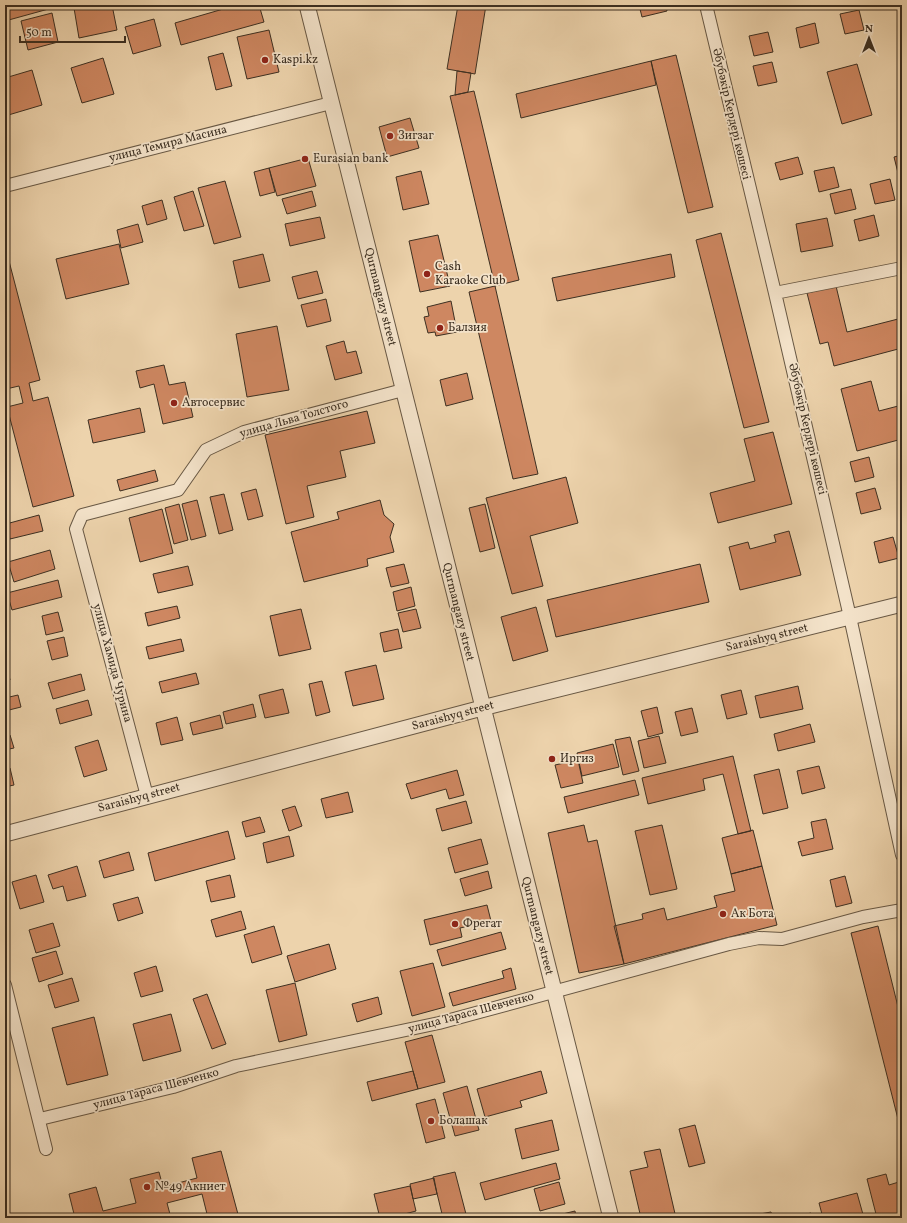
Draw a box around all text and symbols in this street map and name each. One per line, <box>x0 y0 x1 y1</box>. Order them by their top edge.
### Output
scale bar <box>20 18 125 44</box>
north arrow <box>849 18 889 58</box>
text: N <box>865 22 873 37</box>
text: 50 m <box>26 25 52 41</box>
street label: Әбубәкір Кердері көшесі <box>708 47 754 182</box>
place label: Kaspi.kz <box>273 52 318 68</box>
marker: Kaspi.kz <box>260 55 270 65</box>
street label: улица Темира Масина <box>107 122 229 166</box>
place label: Зигзаг <box>398 128 435 144</box>
marker: Зигзаг <box>385 131 395 141</box>
place label: Eurasian bank <box>313 151 389 167</box>
marker: Eurasian bank <box>300 154 310 164</box>
street label: Qurmangazy street <box>360 246 400 348</box>
place label: Cash Karaoke Club <box>435 259 506 289</box>
marker: Cash Karaoke Club <box>422 269 432 279</box>
place label: Балзия <box>448 320 487 336</box>
marker: Балзия <box>435 323 445 333</box>
street label: Әбубәкір Кердері көшесі <box>784 362 830 497</box>
place label: Автосервис <box>182 395 245 411</box>
street label: улица Льва Толстого <box>238 396 350 442</box>
marker: Автосервис <box>169 398 179 408</box>
street label: Qurmangazy street <box>438 561 478 663</box>
street label: улица Хамида Чурина <box>88 602 136 724</box>
street label: Saraishyq street <box>724 620 810 656</box>
street label: Saraishyq street <box>410 697 496 735</box>
place label: Иргиз <box>560 751 594 767</box>
marker: Иргиз <box>547 754 557 764</box>
street label: Saraishyq street <box>96 779 182 817</box>
street label: Qurmangazy street <box>517 875 557 977</box>
place label: Ак Бота <box>731 906 774 922</box>
marker: Ак Бота <box>718 909 728 919</box>
place label: Фрегат <box>463 916 502 932</box>
marker: Фрегат <box>450 919 460 929</box>
street label: улица Тараса Шевченко <box>406 989 536 1037</box>
street label: улица Тараса Шевченко <box>91 1065 221 1113</box>
place label: Болашак <box>439 1113 488 1129</box>
marker: Болашак <box>426 1116 436 1126</box>
place label: №49 Акниет <box>155 1179 226 1195</box>
marker: №49 Акниет <box>142 1182 152 1192</box>

